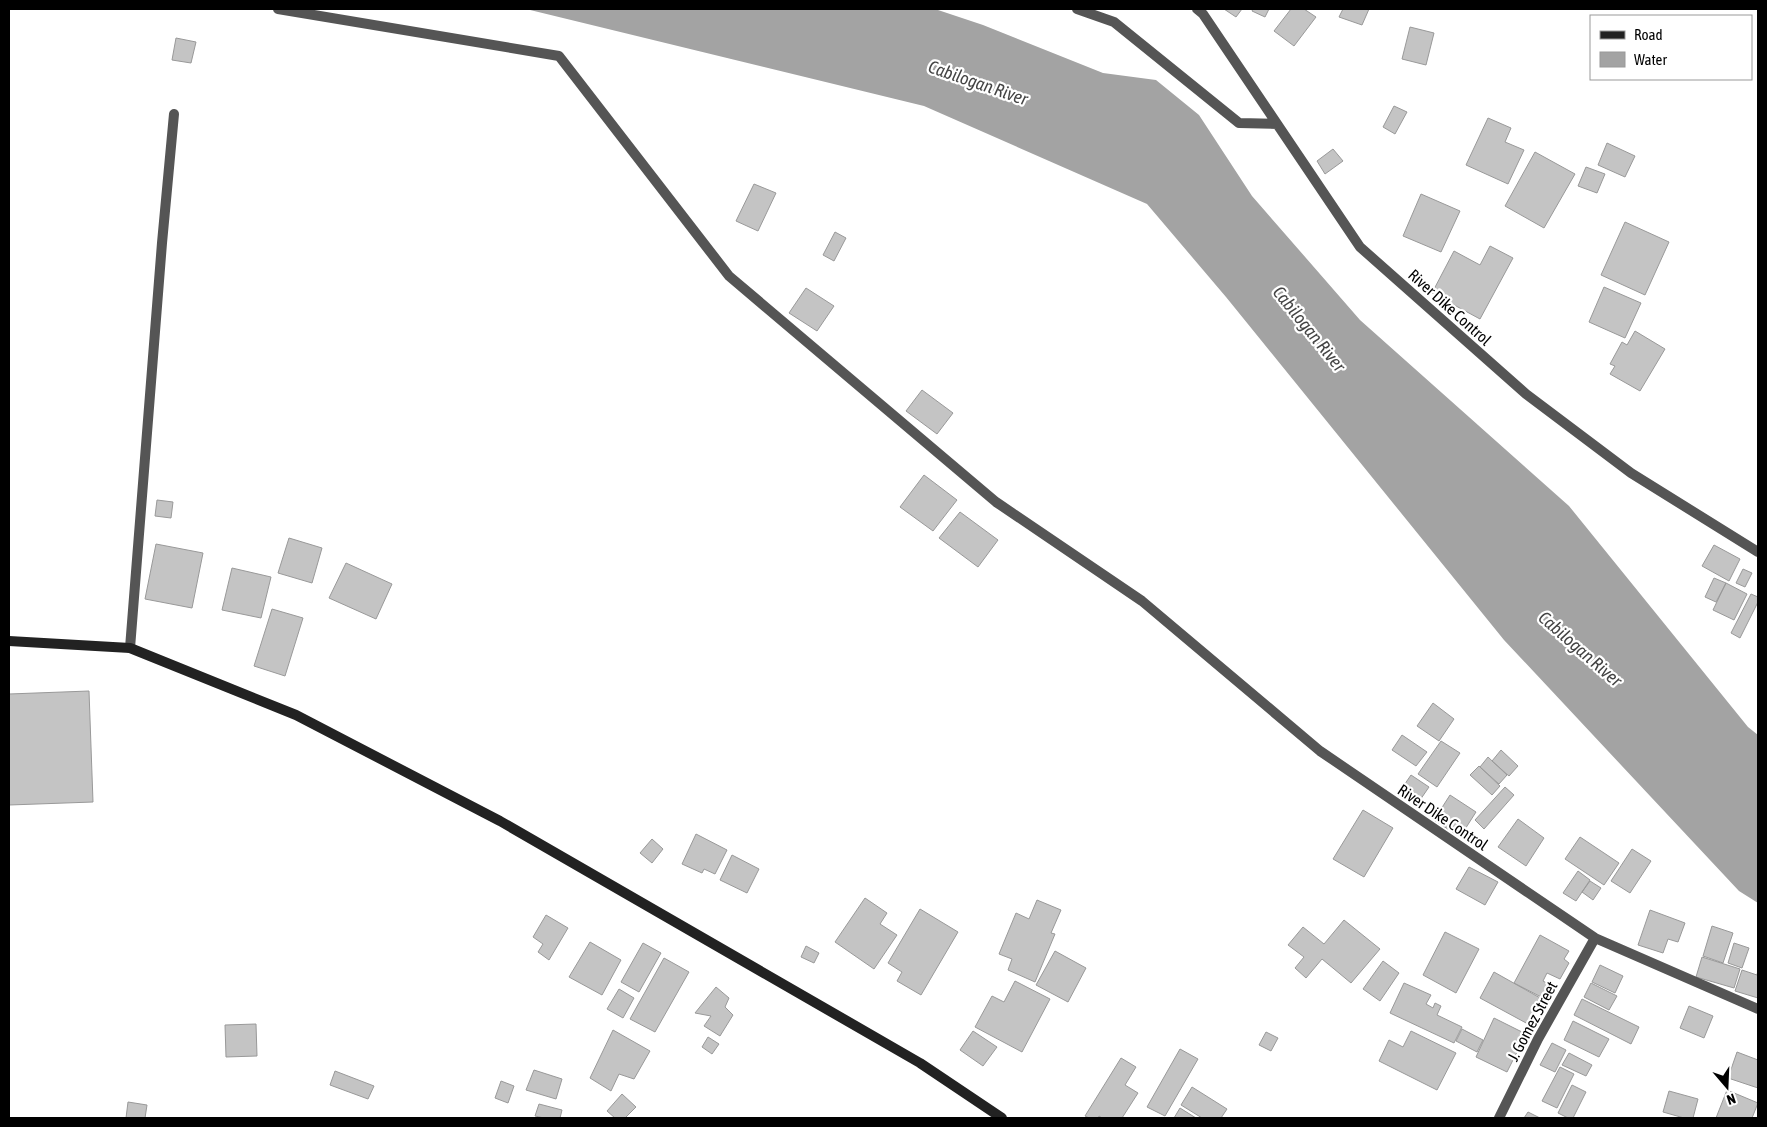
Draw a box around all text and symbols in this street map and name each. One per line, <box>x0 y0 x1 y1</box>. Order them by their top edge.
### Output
legend <box>1590 15 1752 80</box>
text: Road <box>1634 26 1663 43</box>
text: Water <box>1634 51 1667 68</box>
water label: Cabilogan River <box>926 56 1031 110</box>
street label: River Dike Control <box>1405 265 1495 349</box>
water label: Cabilogan River <box>1269 282 1351 376</box>
water label: Cabilogan River <box>1534 607 1627 691</box>
street label: River Dike Control <box>1395 780 1492 854</box>
street label: J. Gomez Street <box>1503 978 1561 1064</box>
north arrow <box>1702 1062 1752 1112</box>
text: N <box>1725 1090 1738 1108</box>

